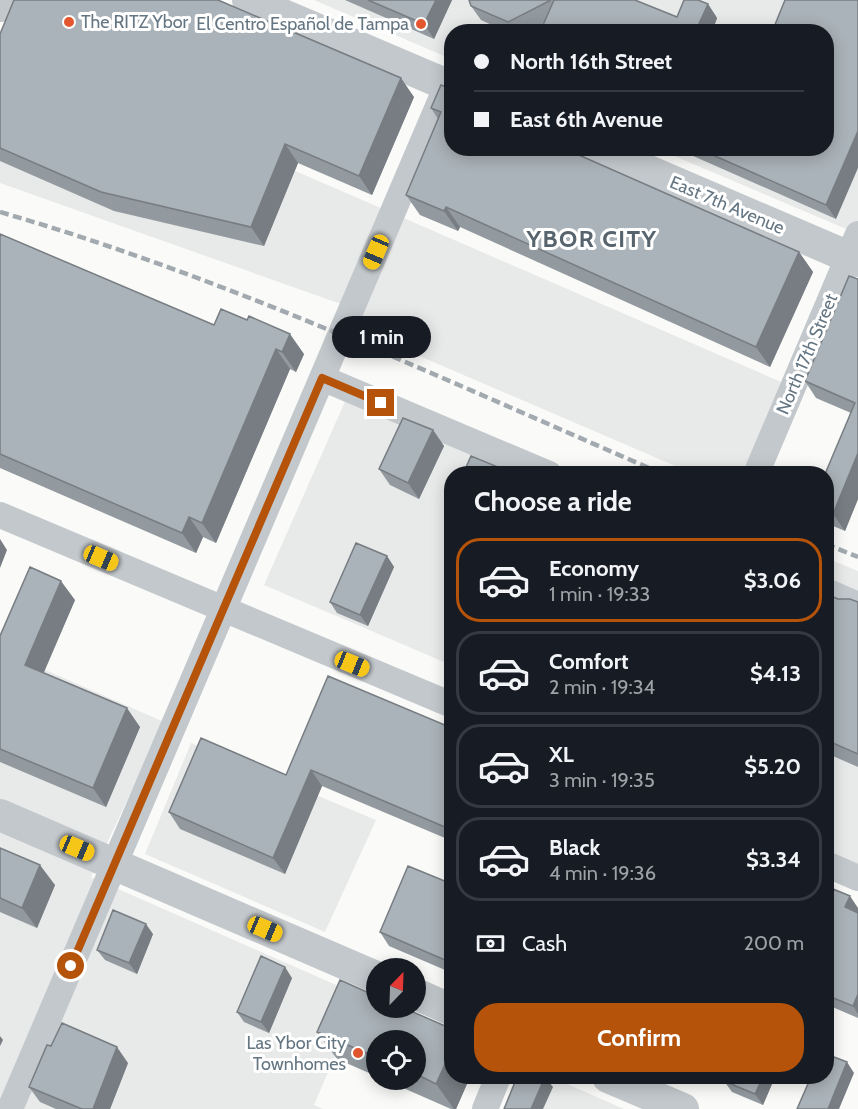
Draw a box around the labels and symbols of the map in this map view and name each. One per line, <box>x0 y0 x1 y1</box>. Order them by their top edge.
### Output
place label: The RITZ Ybor <box>81 11 189 33</box>
place label: El Centro Español de Tampa <box>196 13 409 35</box>
marker: The RITZ Ybor <box>62 15 76 29</box>
marker: El Centro Español de Tampa <box>414 17 428 31</box>
street label: East 7th Avenue <box>666 171 788 239</box>
district label: YBOR CITY <box>526 224 657 253</box>
car <box>361 232 391 272</box>
street label: North 17th Street <box>772 290 842 418</box>
callout: 1 min <box>332 316 430 358</box>
route end <box>367 389 394 416</box>
car <box>81 543 121 573</box>
car <box>332 649 372 679</box>
car <box>57 833 97 863</box>
car <box>245 914 285 944</box>
route start <box>57 952 84 979</box>
north arrow <box>366 958 426 1018</box>
place label: Las Ybor City Townhomes <box>246 1032 346 1075</box>
marker: Las Ybor City Townhomes <box>351 1046 365 1060</box>

